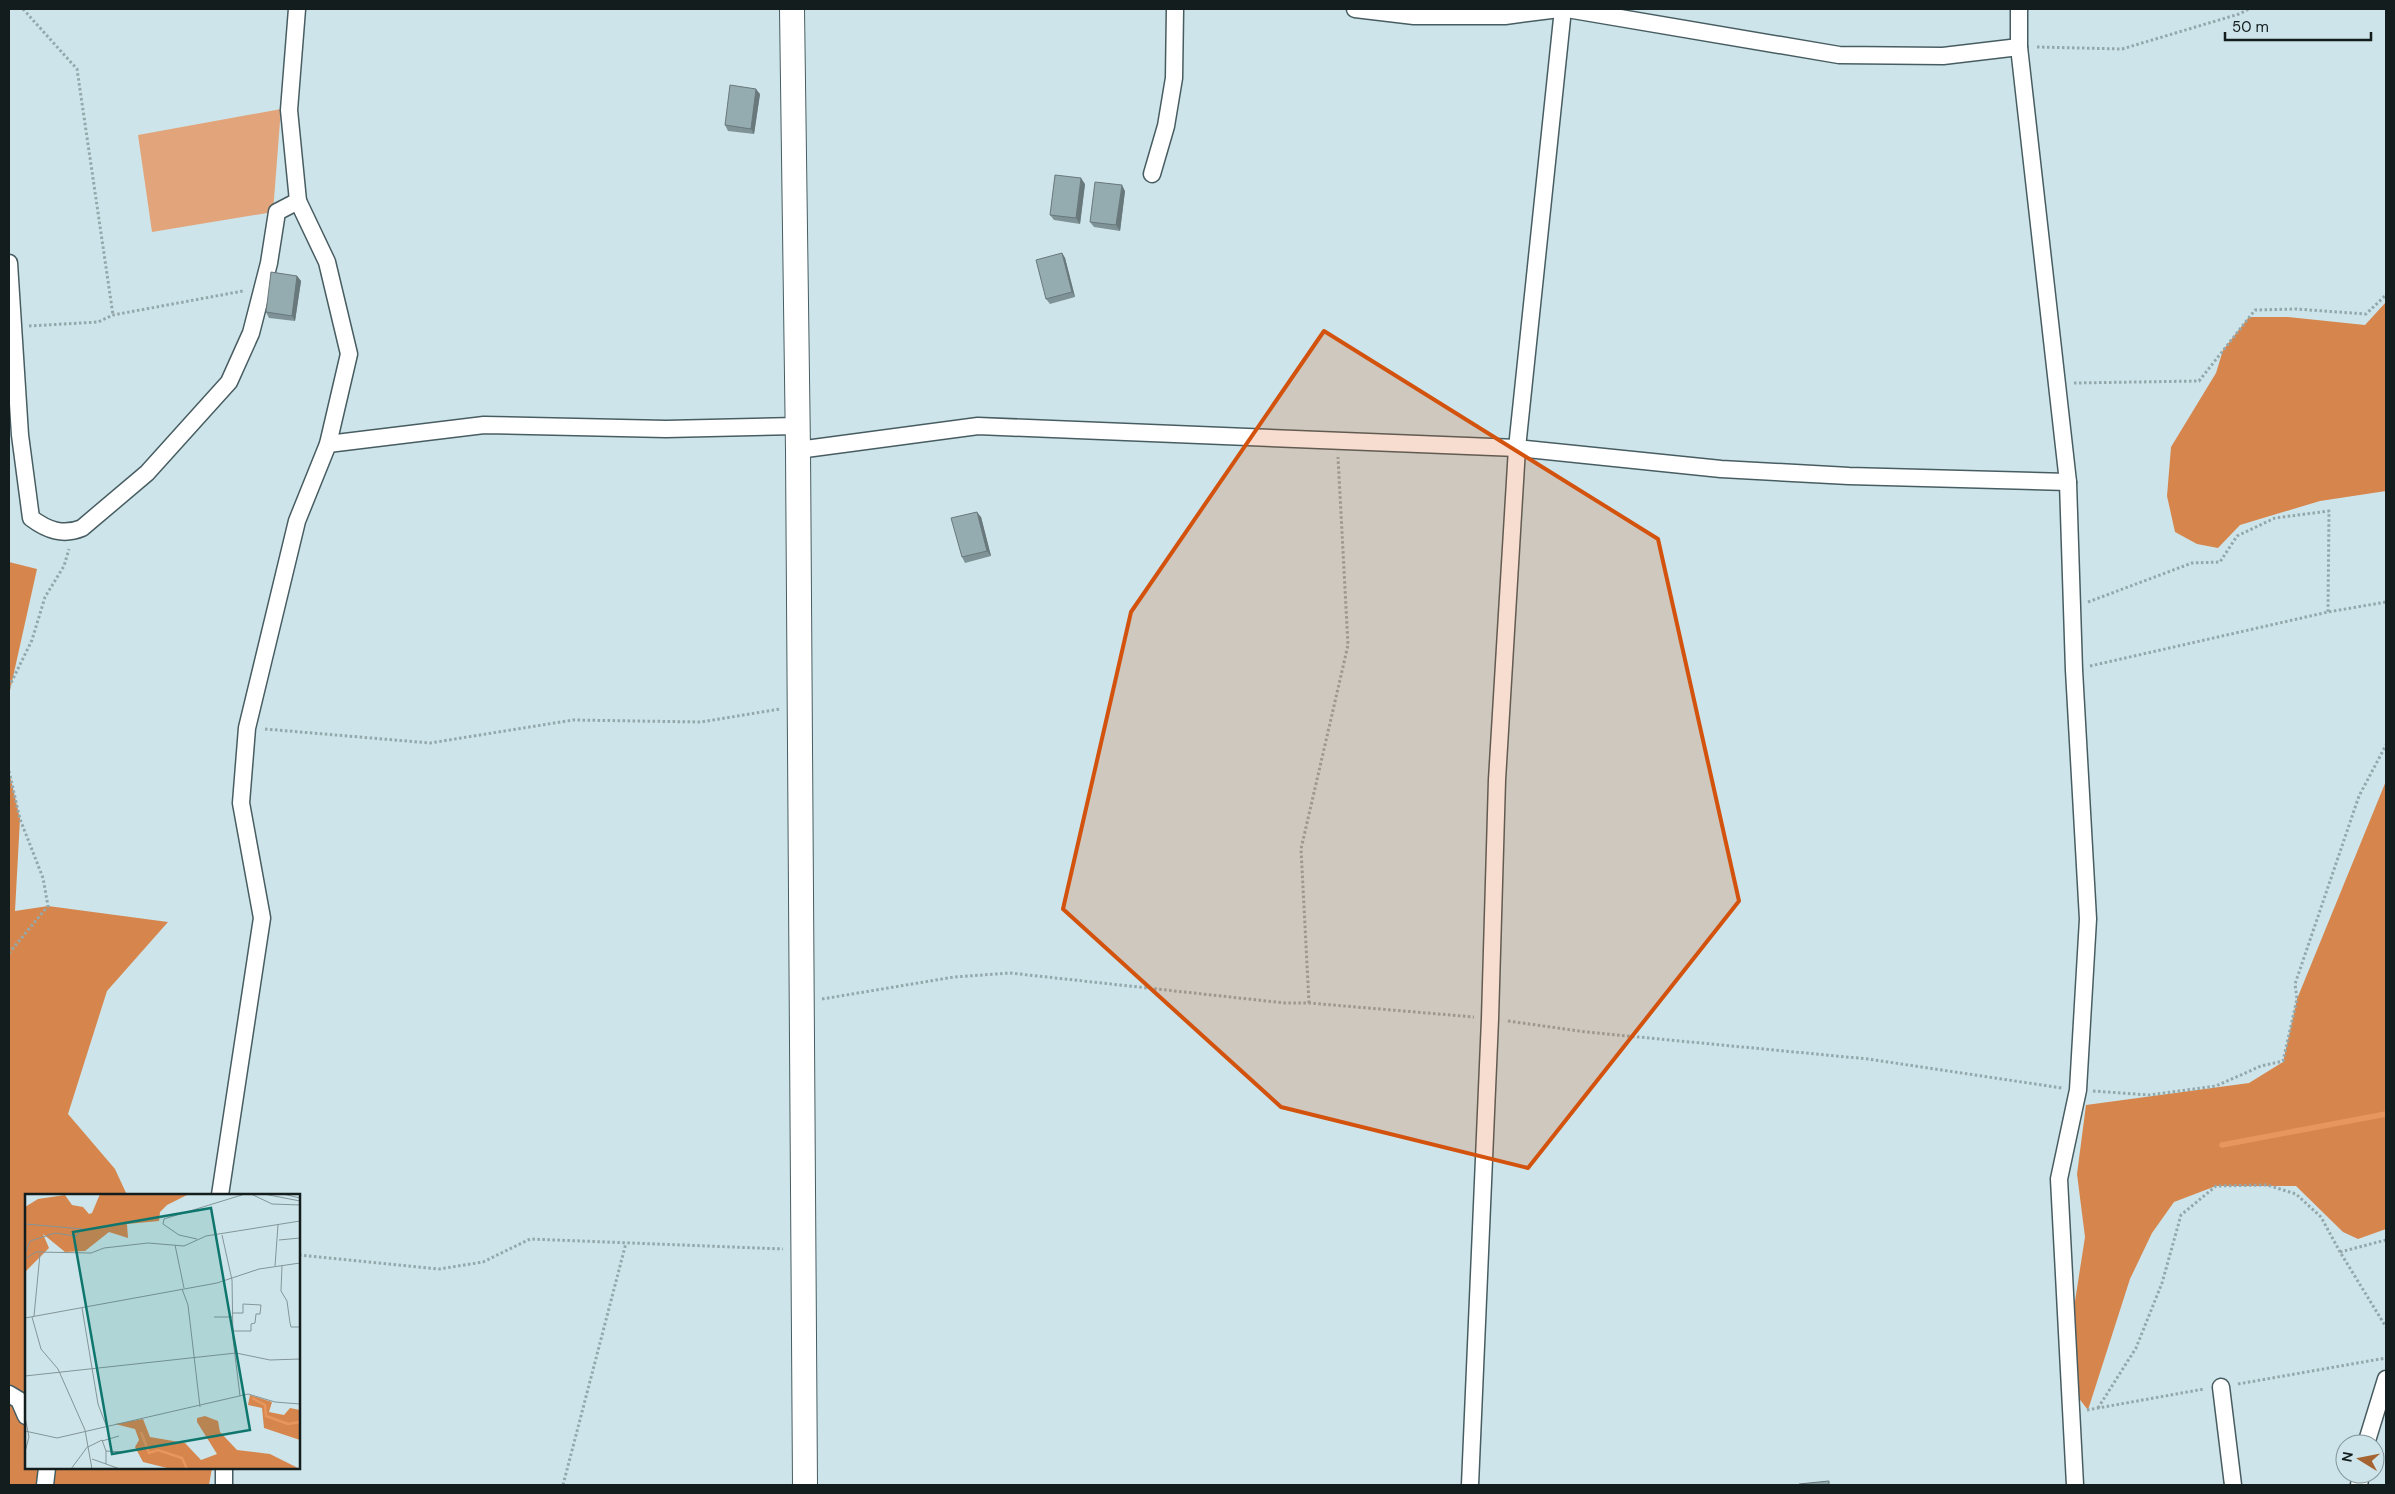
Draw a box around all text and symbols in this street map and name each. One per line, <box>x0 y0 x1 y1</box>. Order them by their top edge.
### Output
scale bar <box>2225 10 2371 42</box>
text: 50 m <box>2232 17 2269 37</box>
inset map <box>25 1194 300 1469</box>
north arrow <box>2335 1434 2385 1484</box>
text: N <box>2337 1450 2357 1463</box>

